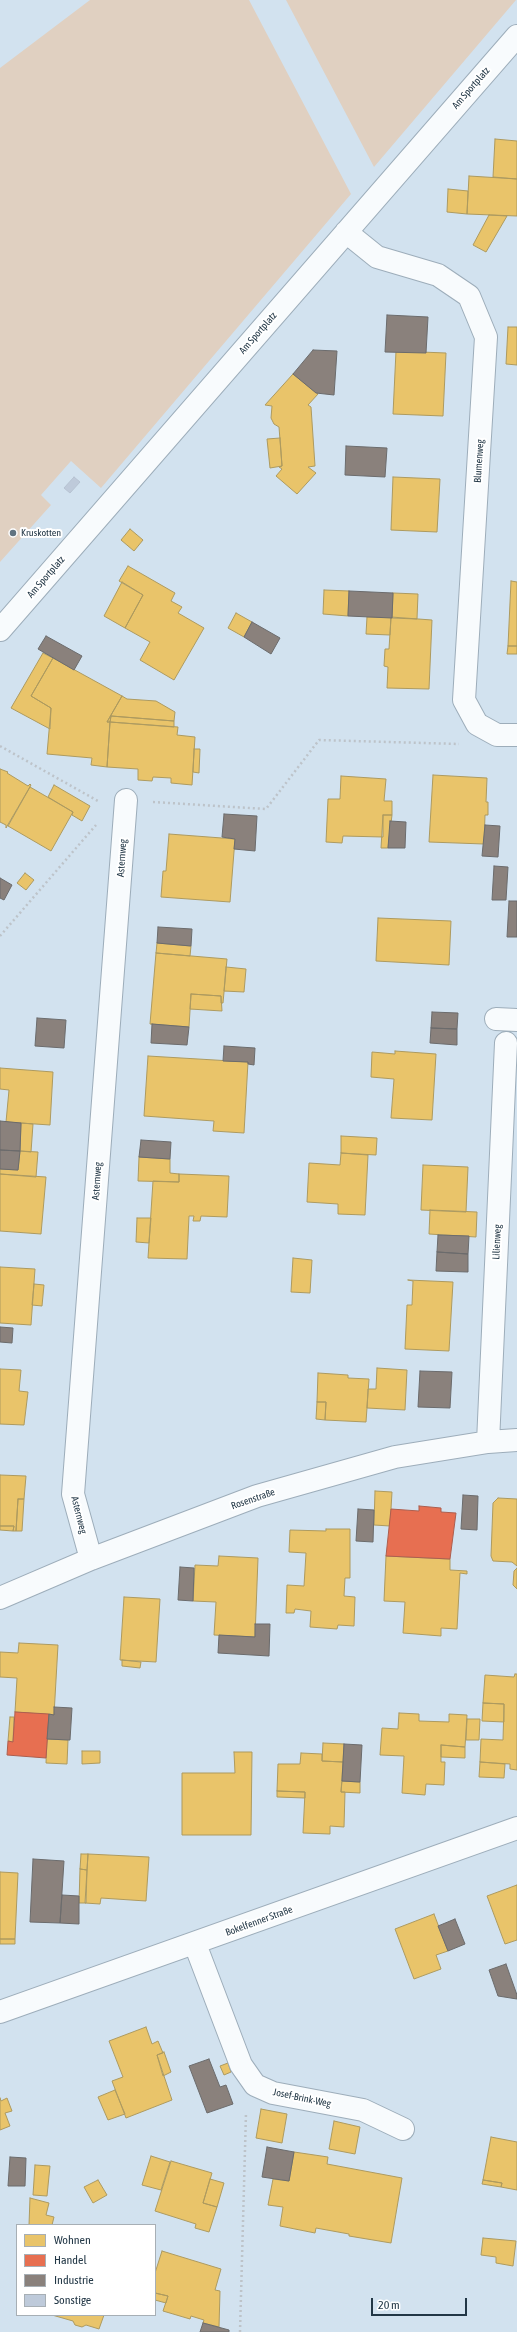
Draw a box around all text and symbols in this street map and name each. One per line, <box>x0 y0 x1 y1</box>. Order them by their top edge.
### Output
street label: Am Sportplatz <box>450 65 492 111</box>
street label: Am Sportplatz <box>237 310 279 356</box>
street label: Blumenweg <box>471 439 487 483</box>
place label: Kruskotten <box>21 527 61 539</box>
marker: Kruskotten <box>8 528 18 538</box>
street label: Am Sportplatz <box>25 554 67 600</box>
street label: Asternweg <box>115 838 129 878</box>
street label: Asternweg <box>90 1161 104 1201</box>
street label: Lilienweg <box>490 1224 504 1260</box>
street label: Rosenstraße <box>229 1486 277 1512</box>
street label: Asternweg <box>69 1495 89 1535</box>
street label: Bokelfenner Straße <box>224 1903 294 1939</box>
street label: Josef-Brink-Weg <box>272 2086 332 2110</box>
legend <box>16 2224 156 2316</box>
text: Wohnen <box>54 2233 91 2247</box>
text: Handel <box>54 2253 87 2267</box>
text: Industrie <box>54 2273 94 2287</box>
scale bar <box>373 2290 469 2316</box>
text: Sonstige <box>54 2293 91 2307</box>
text: 20 m <box>378 2298 400 2312</box>

